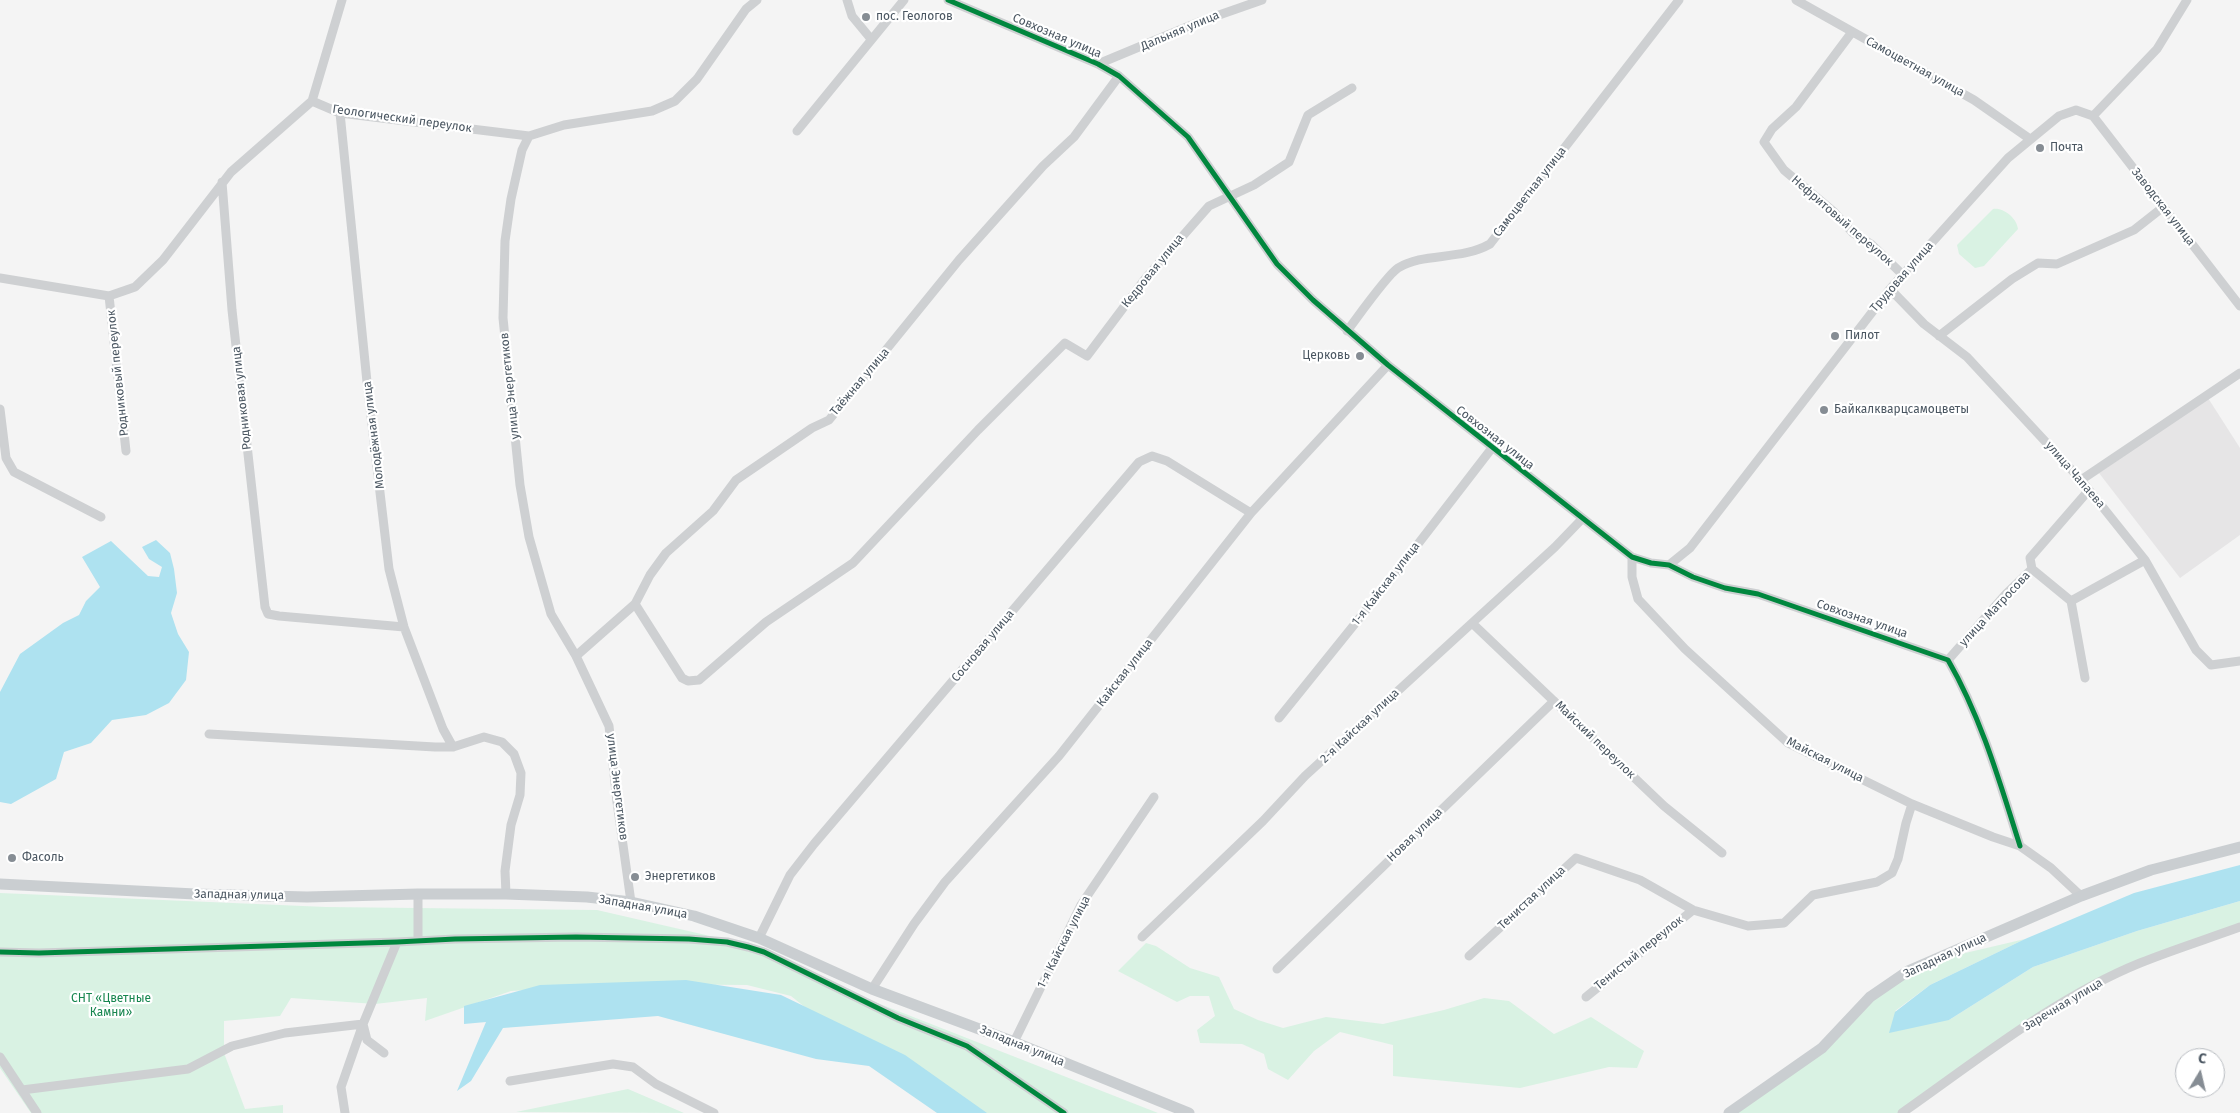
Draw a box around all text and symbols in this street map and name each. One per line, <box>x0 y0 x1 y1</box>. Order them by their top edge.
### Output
street label: Дальняя улица <box>1139 8 1221 54</box>
place label: пос. Геологов <box>876 10 953 24</box>
marker: пос. Геологов <box>860 11 872 23</box>
street label: Совхозная улица <box>1010 11 1104 61</box>
street label: Самоцветная улица <box>1863 34 1967 100</box>
street label: Геологический переулок <box>331 102 473 136</box>
place label: Почта <box>2050 141 2083 155</box>
marker: Почта <box>2034 142 2046 154</box>
street label: Самоцветная улица <box>1490 144 1570 240</box>
street label: Заводская улица <box>2128 165 2198 249</box>
street label: Нефритовый переулок <box>1788 173 1896 269</box>
street label: Кедровая улица <box>1119 231 1187 311</box>
street label: Трудовая улица <box>1867 239 1937 315</box>
street label: Родниковый переулок <box>104 309 132 437</box>
place label: Пилот <box>1845 329 1879 343</box>
marker: Пилот <box>1829 330 1841 342</box>
street label: улица Энергетиков <box>497 332 523 440</box>
street label: Таёжная улица <box>827 345 893 419</box>
street label: Родниковая улица <box>229 346 255 450</box>
place label: Церковь <box>1302 349 1350 363</box>
marker: Церковь <box>1354 350 1366 362</box>
street label: Молодёжная улица <box>360 380 388 490</box>
street label: Совхозная улица <box>1453 403 1537 473</box>
place label: Байкалкварцсамоцветы <box>1834 403 1969 417</box>
marker: Байкалкварцсамоцветы <box>1818 404 1830 416</box>
street label: улица Чапаева <box>2042 439 2108 511</box>
street label: 1-я Кайская улица <box>1349 539 1423 629</box>
street label: улица Матросова <box>1956 568 2034 650</box>
street label: Совхозная улица <box>1815 597 1909 641</box>
street label: Сосновая улица <box>949 607 1017 685</box>
street label: Кайская улица <box>1094 636 1156 710</box>
street label: 2-я Кайская улица <box>1318 686 1402 766</box>
street label: Майский переулок <box>1552 698 1638 782</box>
street label: улица Энергетиков <box>603 733 631 841</box>
street label: Майская улица <box>1784 734 1866 786</box>
street label: Новая улица <box>1384 805 1446 865</box>
place label: Фасоль <box>22 851 64 865</box>
marker: Фасоль <box>6 852 18 864</box>
street label: Тенистая улица <box>1495 863 1569 933</box>
place label: Энергетиков <box>645 870 716 884</box>
marker: Энергетиков <box>629 871 641 883</box>
street label: Западная улица <box>194 887 284 903</box>
street label: Западная улица <box>597 892 689 922</box>
street label: 1-я Кайская улица <box>1034 893 1094 991</box>
street label: Тенистый переулок <box>1592 913 1686 993</box>
street label: Западная улица <box>1901 930 1989 982</box>
street label: Заречная улица <box>2021 976 2105 1034</box>
park label: СНТ «Цветные Камни» <box>71 992 151 1020</box>
street label: Западная улица <box>978 1022 1066 1070</box>
north arrow <box>2175 1048 2225 1098</box>
text: С <box>2197 1050 2208 1068</box>

